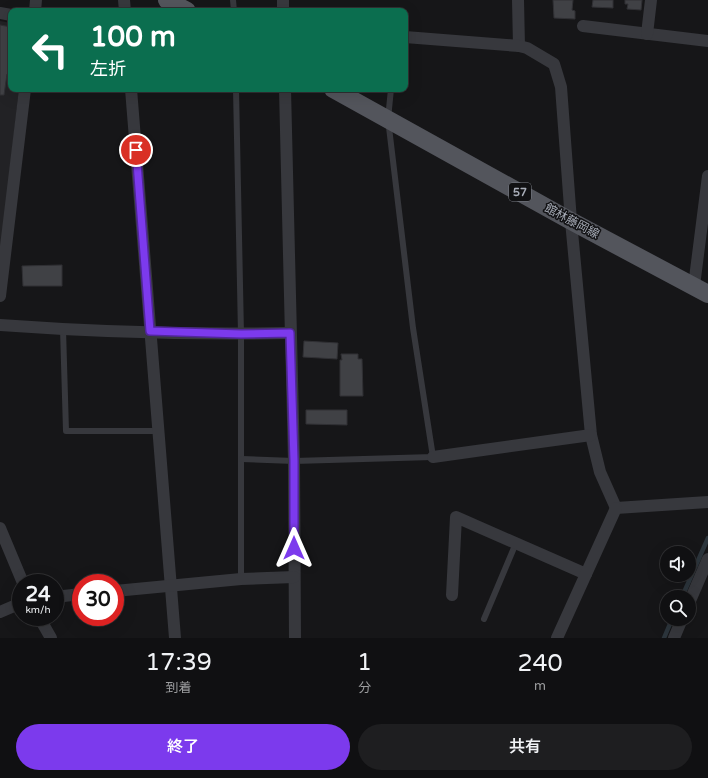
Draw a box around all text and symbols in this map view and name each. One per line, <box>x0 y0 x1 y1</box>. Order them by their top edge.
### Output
text: 100 m <box>90 20 176 54</box>
icon: left <box>24 24 76 76</box>
text: 左折 <box>90 58 126 80</box>
pin <box>119 133 153 167</box>
icon: arrive <box>125 139 147 161</box>
road number: 57 <box>509 183 531 201</box>
street label: 館林藤岡線 <box>542 201 602 241</box>
position arrow <box>273 527 315 569</box>
map controls <box>660 546 696 626</box>
button: sound <box>660 546 696 582</box>
speed limit sign: 30 <box>72 574 124 626</box>
text: 24 <box>25 583 51 607</box>
button: search <box>660 590 696 626</box>
text: km/h <box>25 604 51 616</box>
text: 17:39 <box>145 648 212 677</box>
text: 1 <box>357 648 372 677</box>
text: 240 <box>517 649 563 678</box>
text: m <box>534 678 546 694</box>
text: 到着 <box>166 680 192 696</box>
text: 分 <box>358 680 371 696</box>
button: 終了 <box>16 724 350 770</box>
button: 共有 <box>358 724 692 770</box>

